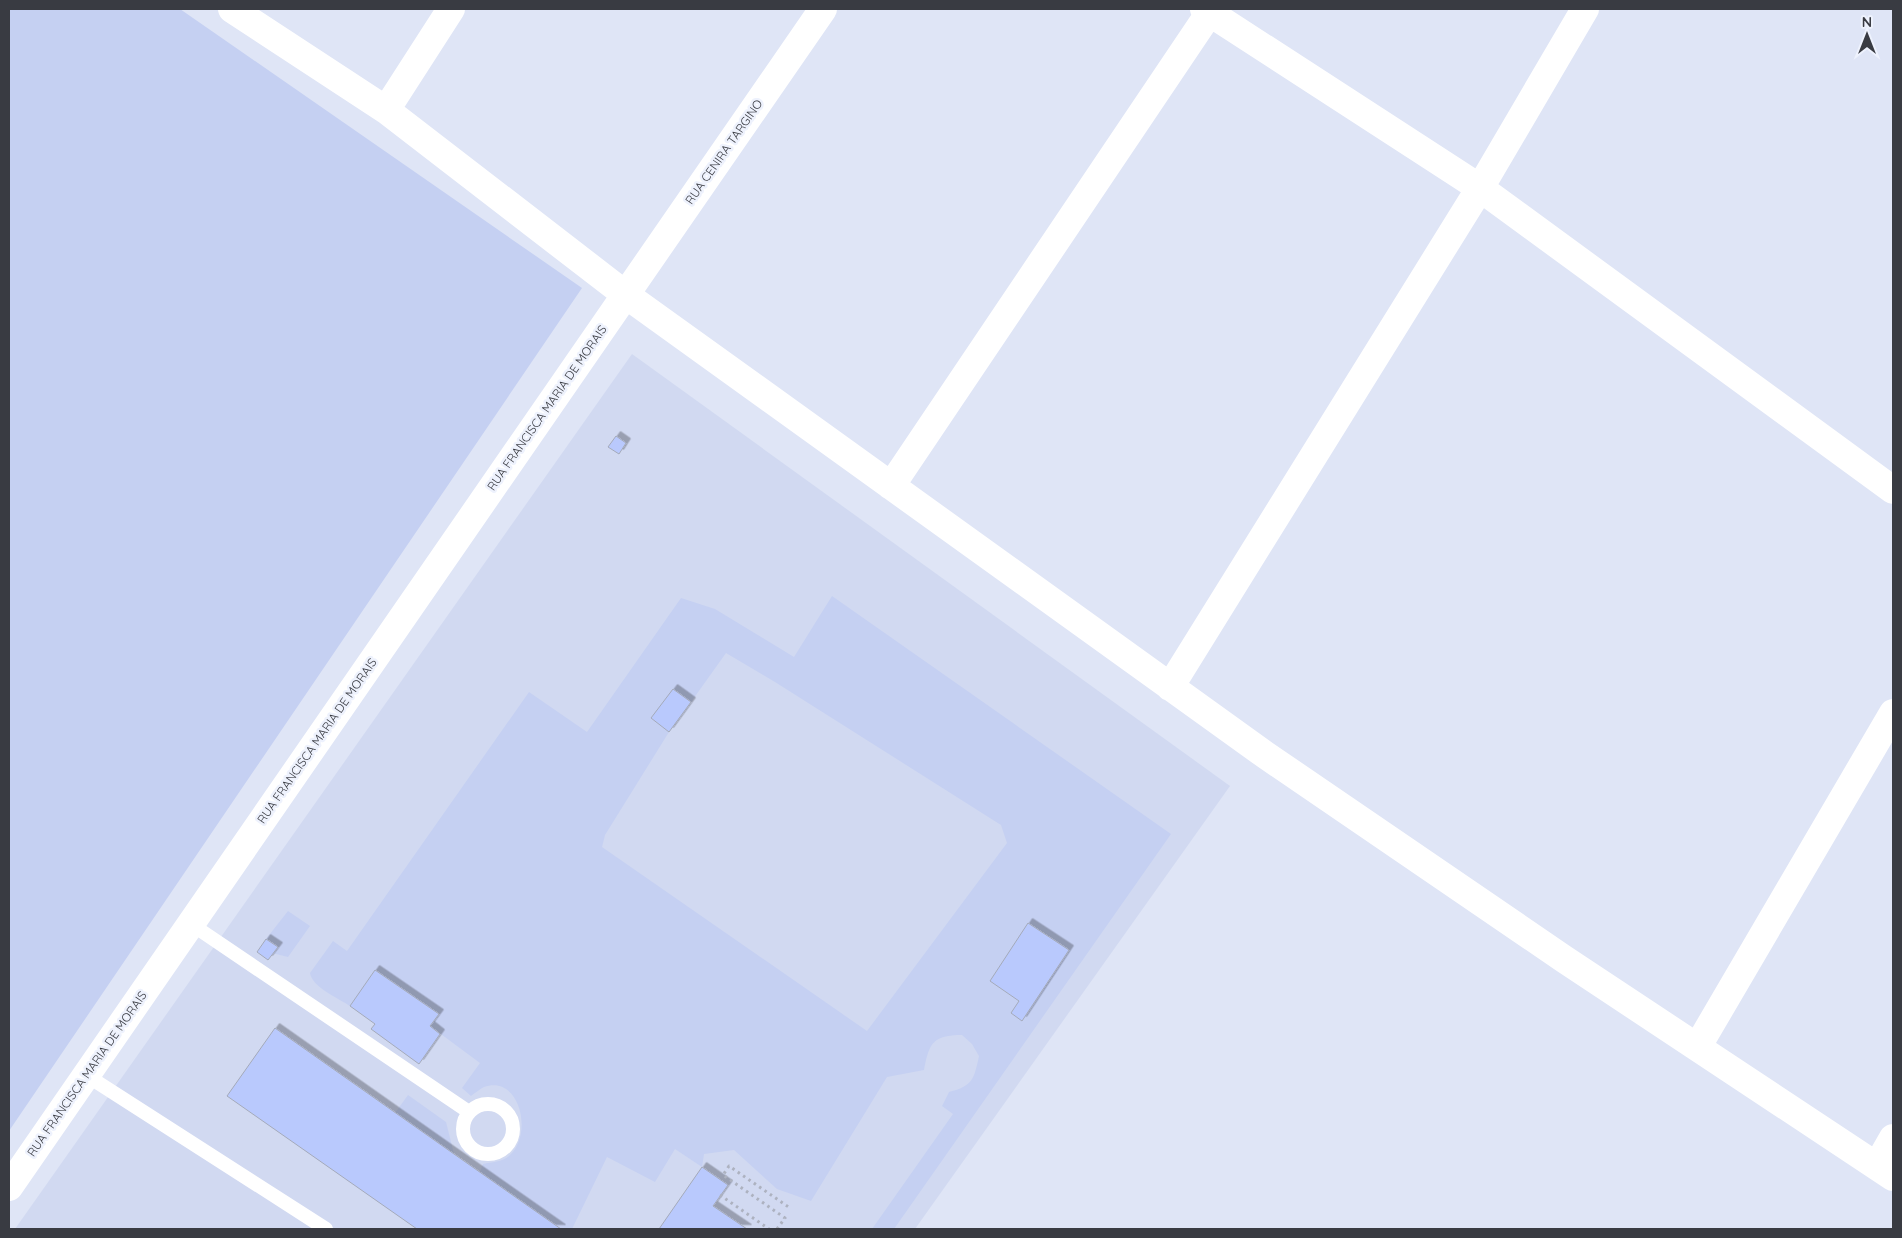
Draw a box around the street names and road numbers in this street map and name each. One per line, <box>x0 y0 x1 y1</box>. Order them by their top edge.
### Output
street label: RUA CENIRA TARGINO <box>682 96 765 207</box>
street label: RUA FRANCISCA MARIA DE MORAIS <box>484 322 610 493</box>
street label: RUA FRANCISCA MARIA DE MORAIS <box>254 655 380 826</box>
street label: RUA FRANCISCA MARIA DE MORAIS <box>24 988 150 1159</box>

